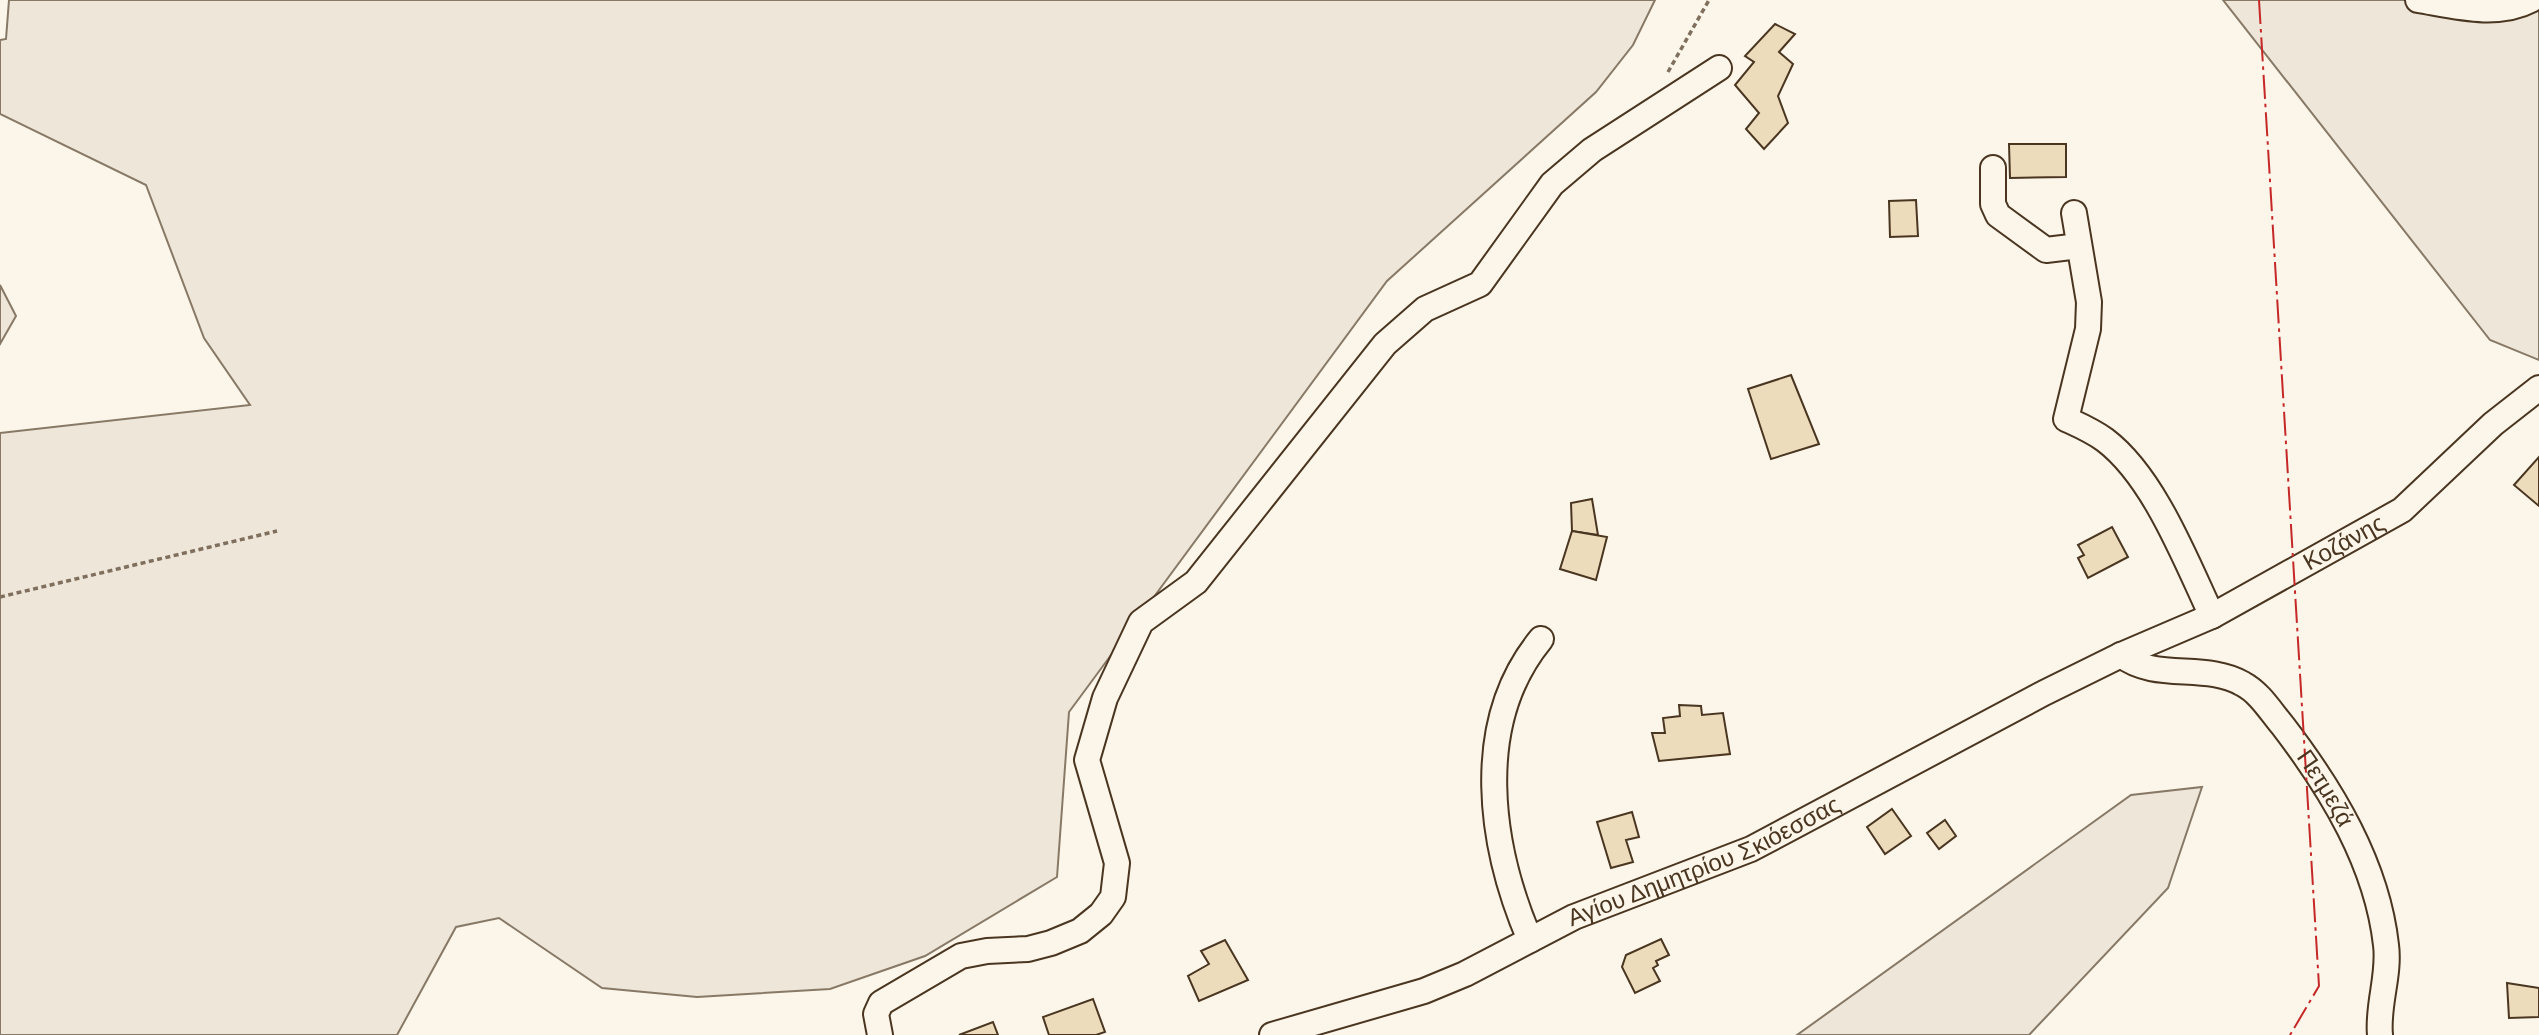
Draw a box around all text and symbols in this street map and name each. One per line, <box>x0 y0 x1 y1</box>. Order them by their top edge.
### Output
street label: Κοζάνης <box>2298 509 2389 575</box>
street label: Πετμεζά <box>2292 745 2360 831</box>
street label: Αγίου Δημητρίου Σκιόεσσας <box>1564 790 1844 931</box>

